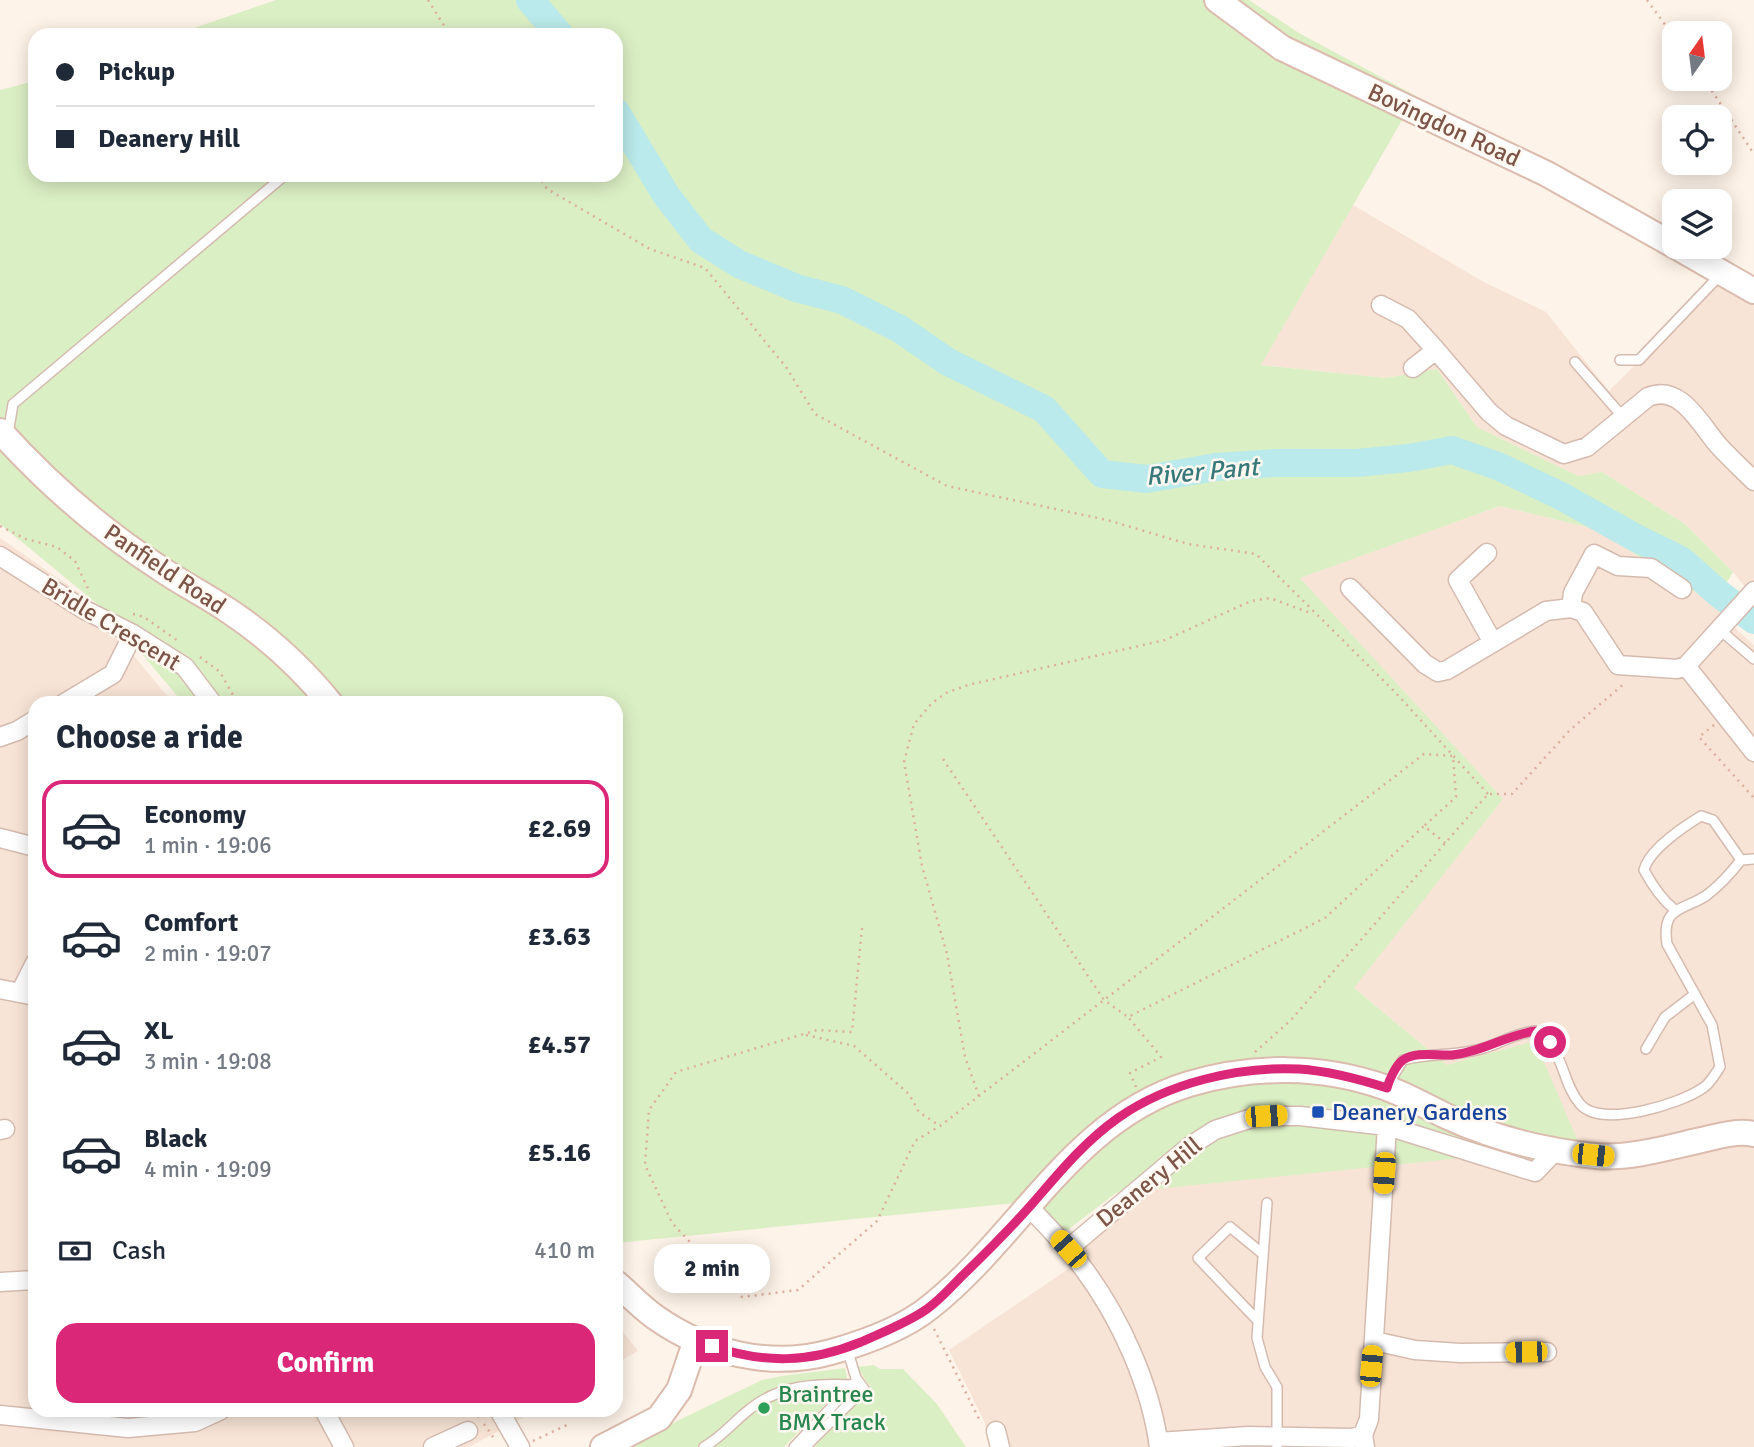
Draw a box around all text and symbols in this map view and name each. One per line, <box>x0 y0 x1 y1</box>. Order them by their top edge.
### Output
north arrow <box>1662 21 1732 91</box>
map controls <box>1662 21 1732 259</box>
text: Pickup <box>98 56 175 88</box>
street label: Bovingdon Road <box>1363 77 1525 173</box>
button: locate <box>1662 105 1732 175</box>
text: Deanery Hill <box>98 123 240 155</box>
button: layers <box>1662 189 1732 259</box>
water label: River Pant <box>1144 451 1263 493</box>
street label: Panfield Road <box>98 517 232 621</box>
street label: Bridle Crescent <box>36 571 186 677</box>
text: Choose a ride <box>56 718 243 757</box>
icon: car <box>60 798 123 861</box>
text: Economy <box>144 799 246 831</box>
text: £2.69 <box>527 813 591 845</box>
text: 1 min · 19:06 <box>144 831 272 860</box>
icon: car <box>60 906 123 969</box>
text: Comfort <box>144 907 238 939</box>
text: £3.63 <box>527 921 591 953</box>
text: 2 min · 19:07 <box>144 939 272 968</box>
icon: car <box>60 1014 123 1077</box>
text: XL <box>144 1015 174 1047</box>
route start <box>1534 1026 1566 1058</box>
text: £4.57 <box>527 1029 591 1061</box>
text: 3 min · 19:08 <box>144 1047 272 1076</box>
place label: Deanery Gardens <box>1332 1097 1507 1127</box>
car <box>1245 1104 1288 1128</box>
marker: Deanery Gardens <box>1310 1104 1326 1120</box>
icon: car <box>60 1122 123 1185</box>
text: Black <box>144 1123 207 1155</box>
street label: Deanery Hill <box>1090 1130 1208 1234</box>
text: £5.16 <box>527 1137 591 1169</box>
car <box>1572 1142 1615 1168</box>
car <box>1373 1151 1396 1195</box>
text: 4 min · 19:09 <box>144 1155 272 1184</box>
car <box>1047 1226 1090 1272</box>
icon: cash <box>56 1232 94 1270</box>
text: Cash <box>112 1235 166 1267</box>
text: 410 m <box>534 1236 595 1265</box>
callout: 2 min <box>654 1244 770 1294</box>
text: 2 min <box>684 1254 740 1283</box>
button: Confirm <box>56 1323 595 1403</box>
route end <box>696 1330 728 1362</box>
car <box>1505 1341 1548 1363</box>
car <box>1359 1344 1384 1388</box>
place label: Braintree BMX Track <box>778 1379 886 1437</box>
marker: Braintree BMX Track <box>756 1400 772 1416</box>

